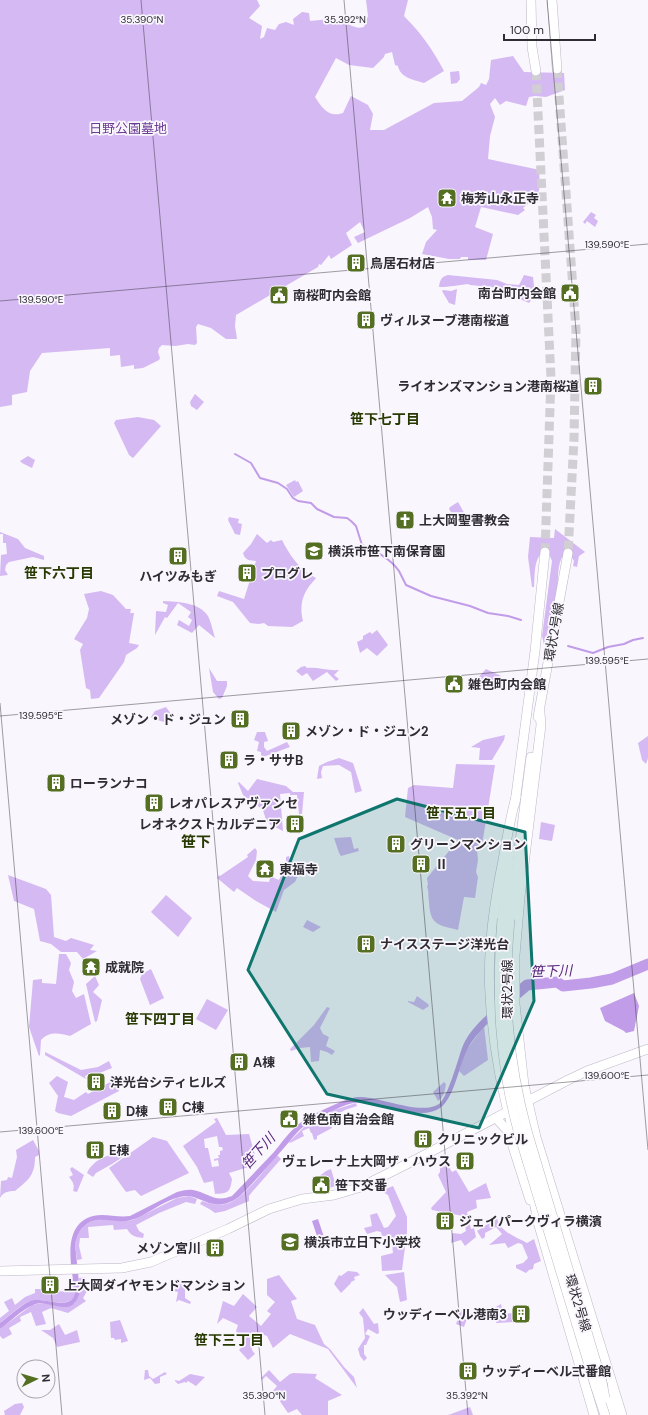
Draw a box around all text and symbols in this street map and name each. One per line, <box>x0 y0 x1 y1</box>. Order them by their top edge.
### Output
text: 35.390°N <box>120 13 164 26</box>
text: 35.392°N <box>324 13 366 26</box>
scale bar <box>504 16 595 42</box>
text: 100 m <box>510 22 544 38</box>
park label: 日野公園墓地 <box>89 120 167 137</box>
temple icon: 梅芳山永正寺 <box>436 187 458 209</box>
place label: 梅芳山永正寺 <box>461 190 539 207</box>
text: 139.590°E <box>585 238 630 251</box>
building icon: 鳥居石材店 <box>345 252 367 274</box>
place label: 鳥居石材店 <box>370 255 435 272</box>
public building icon: 南台町内会館 <box>559 282 581 304</box>
public building icon: 南桜町内会館 <box>268 284 290 306</box>
place label: 南台町内会館 <box>478 285 556 302</box>
place label: 南桜町内会館 <box>293 287 371 304</box>
text: 139.590°E <box>19 293 64 306</box>
building icon: ヴィルヌーブ港南桜道 <box>355 309 377 331</box>
place label: ヴィルヌーブ港南桜道 <box>380 312 509 329</box>
building icon: ライオンズマンション港南桜道 <box>582 375 604 397</box>
place label: ライオンズマンション港南桜道 <box>397 378 579 395</box>
district label: 笹下七丁目 <box>350 410 420 428</box>
church icon: 上大岡聖書教会 <box>394 509 416 531</box>
place label: 上大岡聖書教会 <box>419 512 510 529</box>
school or university icon: 横浜市笹下南保育園 <box>303 540 325 562</box>
place label: 横浜市笹下南保育園 <box>328 543 445 560</box>
building icon: ハイツみもぎ <box>167 545 189 567</box>
building icon: プログレ <box>236 562 258 584</box>
district label: 笹下六丁目 <box>24 564 94 582</box>
place label: プログレ <box>261 565 313 582</box>
place label: ハイツみもぎ <box>139 568 217 585</box>
street label: 環状2号線 <box>540 601 568 663</box>
text: 139.595°E <box>585 654 629 667</box>
public building icon: 雑色町内会館 <box>443 673 465 695</box>
place label: 雑色町内会館 <box>468 676 546 693</box>
building icon: メゾン・ド・ジュン <box>229 708 251 730</box>
text: 139.595°E <box>19 709 63 722</box>
place label: メゾン・ド・ジュン <box>110 711 226 728</box>
building icon: メゾン・ド・ジュン2 <box>280 720 302 742</box>
place label: メゾン・ド・ジュン2 <box>305 723 429 740</box>
building icon: ラ・ササB <box>218 749 240 771</box>
place label: ラ・ササB <box>243 752 303 769</box>
building icon: ローランナコ <box>45 772 67 794</box>
place label: ローランナコ <box>70 775 148 792</box>
building icon: レオパレスアヴァンセ <box>143 792 165 814</box>
place label: レオパレスアヴァンセ <box>168 795 298 812</box>
district label: 笹下五丁目 <box>426 804 496 822</box>
building icon: レオネクストカルデニア <box>284 813 306 835</box>
place label: レオネクストカルデニア <box>138 816 281 833</box>
district label: 笹下 <box>181 832 211 852</box>
building icon: グリーンマンション <box>385 833 407 855</box>
place label: グリーンマンション <box>410 836 526 853</box>
building icon: Ⅱ <box>410 853 432 875</box>
place label: Ⅱ <box>435 856 448 873</box>
temple icon: 東福寺 <box>254 858 276 880</box>
place label: 東福寺 <box>279 861 318 878</box>
building icon: ナイスステージ洋光台 <box>355 933 377 955</box>
place label: ナイスステージ洋光台 <box>380 936 509 953</box>
temple icon: 成就院 <box>80 956 102 978</box>
place label: 成就院 <box>105 959 144 976</box>
street label: 環状2号線 <box>499 959 516 1019</box>
water label: 笹下川 <box>530 961 574 981</box>
district label: 笹下四丁目 <box>125 1010 195 1028</box>
building icon: A棟 <box>228 1051 250 1073</box>
place label: A棟 <box>253 1054 275 1071</box>
text: 139.600°E <box>584 1069 630 1082</box>
building icon: 洋光台シティヒルズ <box>85 1071 107 1093</box>
place label: 洋光台シティヒルズ <box>110 1074 226 1091</box>
building icon: C棟 <box>157 1096 179 1118</box>
place label: C棟 <box>182 1099 205 1116</box>
building icon: D棟 <box>101 1100 123 1122</box>
place label: D棟 <box>126 1103 148 1120</box>
public building icon: 雑色南自治会館 <box>278 1108 300 1130</box>
place label: 雑色南自治会館 <box>303 1111 394 1128</box>
text: 139.600°E <box>18 1124 64 1137</box>
water label: 笹下川 <box>237 1128 280 1173</box>
building icon: クリニックビル <box>412 1128 434 1150</box>
place label: クリニックビル <box>437 1131 528 1148</box>
building icon: E棟 <box>84 1139 106 1161</box>
place label: E棟 <box>109 1142 130 1159</box>
building icon: ヴェレーナ上大岡ザ・ハウス <box>454 1150 476 1172</box>
place label: ヴェレーナ上大岡ザ・ハウス <box>282 1153 451 1170</box>
public building icon: 笹下交番 <box>310 1174 332 1196</box>
place label: 笹下交番 <box>335 1177 387 1194</box>
building icon: ジェイパークヴィラ横濱 <box>434 1210 456 1232</box>
place label: ジェイパークヴィラ横濱 <box>459 1213 602 1230</box>
school or university icon: 横浜市立日下小学校 <box>279 1231 301 1253</box>
place label: 横浜市立日下小学校 <box>304 1234 421 1251</box>
building icon: メゾン宮川 <box>204 1237 226 1259</box>
place label: メゾン宮川 <box>136 1240 201 1257</box>
street label: 環状2号線 <box>561 1272 595 1334</box>
building icon: 上大岡ダイヤモンドマンション <box>39 1274 61 1296</box>
place label: 上大岡ダイヤモンドマンション <box>64 1277 246 1294</box>
building icon: ウッディーベル港南3 <box>510 1303 532 1325</box>
place label: ウッディーベル港南3 <box>383 1306 507 1323</box>
district label: 笹下三丁目 <box>194 1331 264 1349</box>
north arrow <box>16 1359 56 1399</box>
building icon: ウッディーベル弍番館 <box>457 1360 479 1382</box>
place label: ウッディーベル弍番館 <box>482 1363 611 1380</box>
text: N <box>39 1374 53 1383</box>
text: 35.390°N <box>242 1389 286 1402</box>
text: 35.392°N <box>446 1389 488 1402</box>

